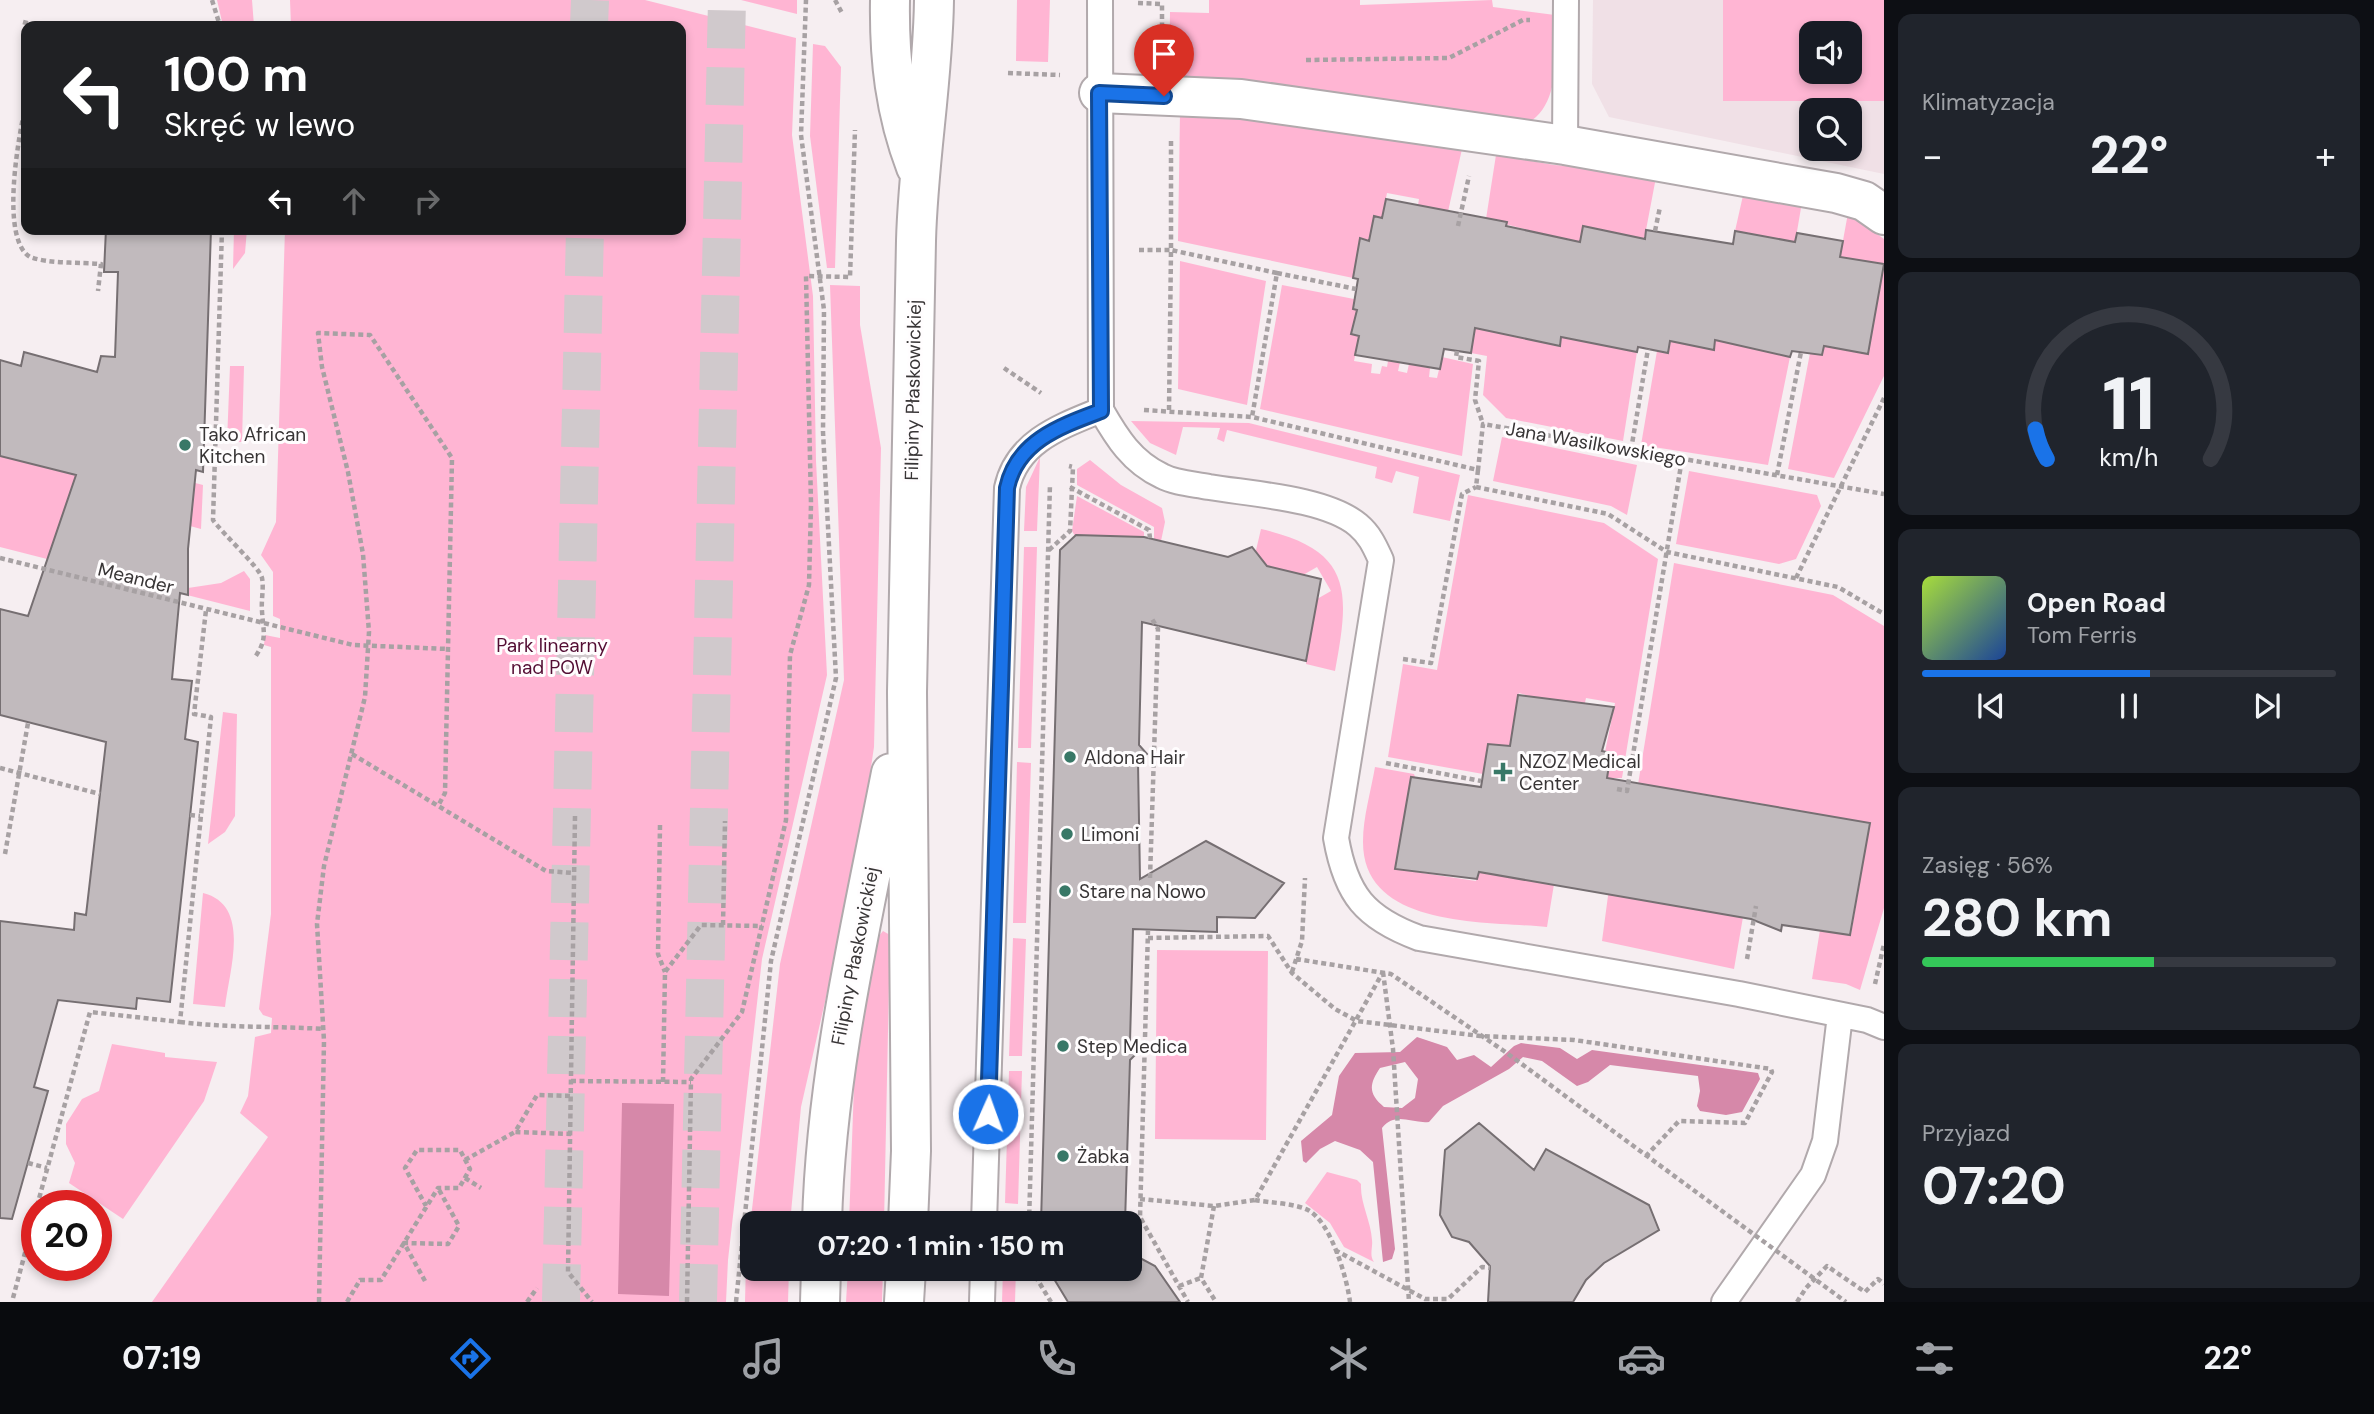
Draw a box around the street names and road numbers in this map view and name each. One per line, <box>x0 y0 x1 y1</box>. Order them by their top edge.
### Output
street label: Filipiny Płaskowickiej <box>899 299 927 481</box>
street label: Jana Wasilkowskiego <box>1504 416 1688 472</box>
street label: Meander <box>95 556 177 600</box>
street label: Filipiny Płaskowickiej <box>825 865 885 1047</box>

